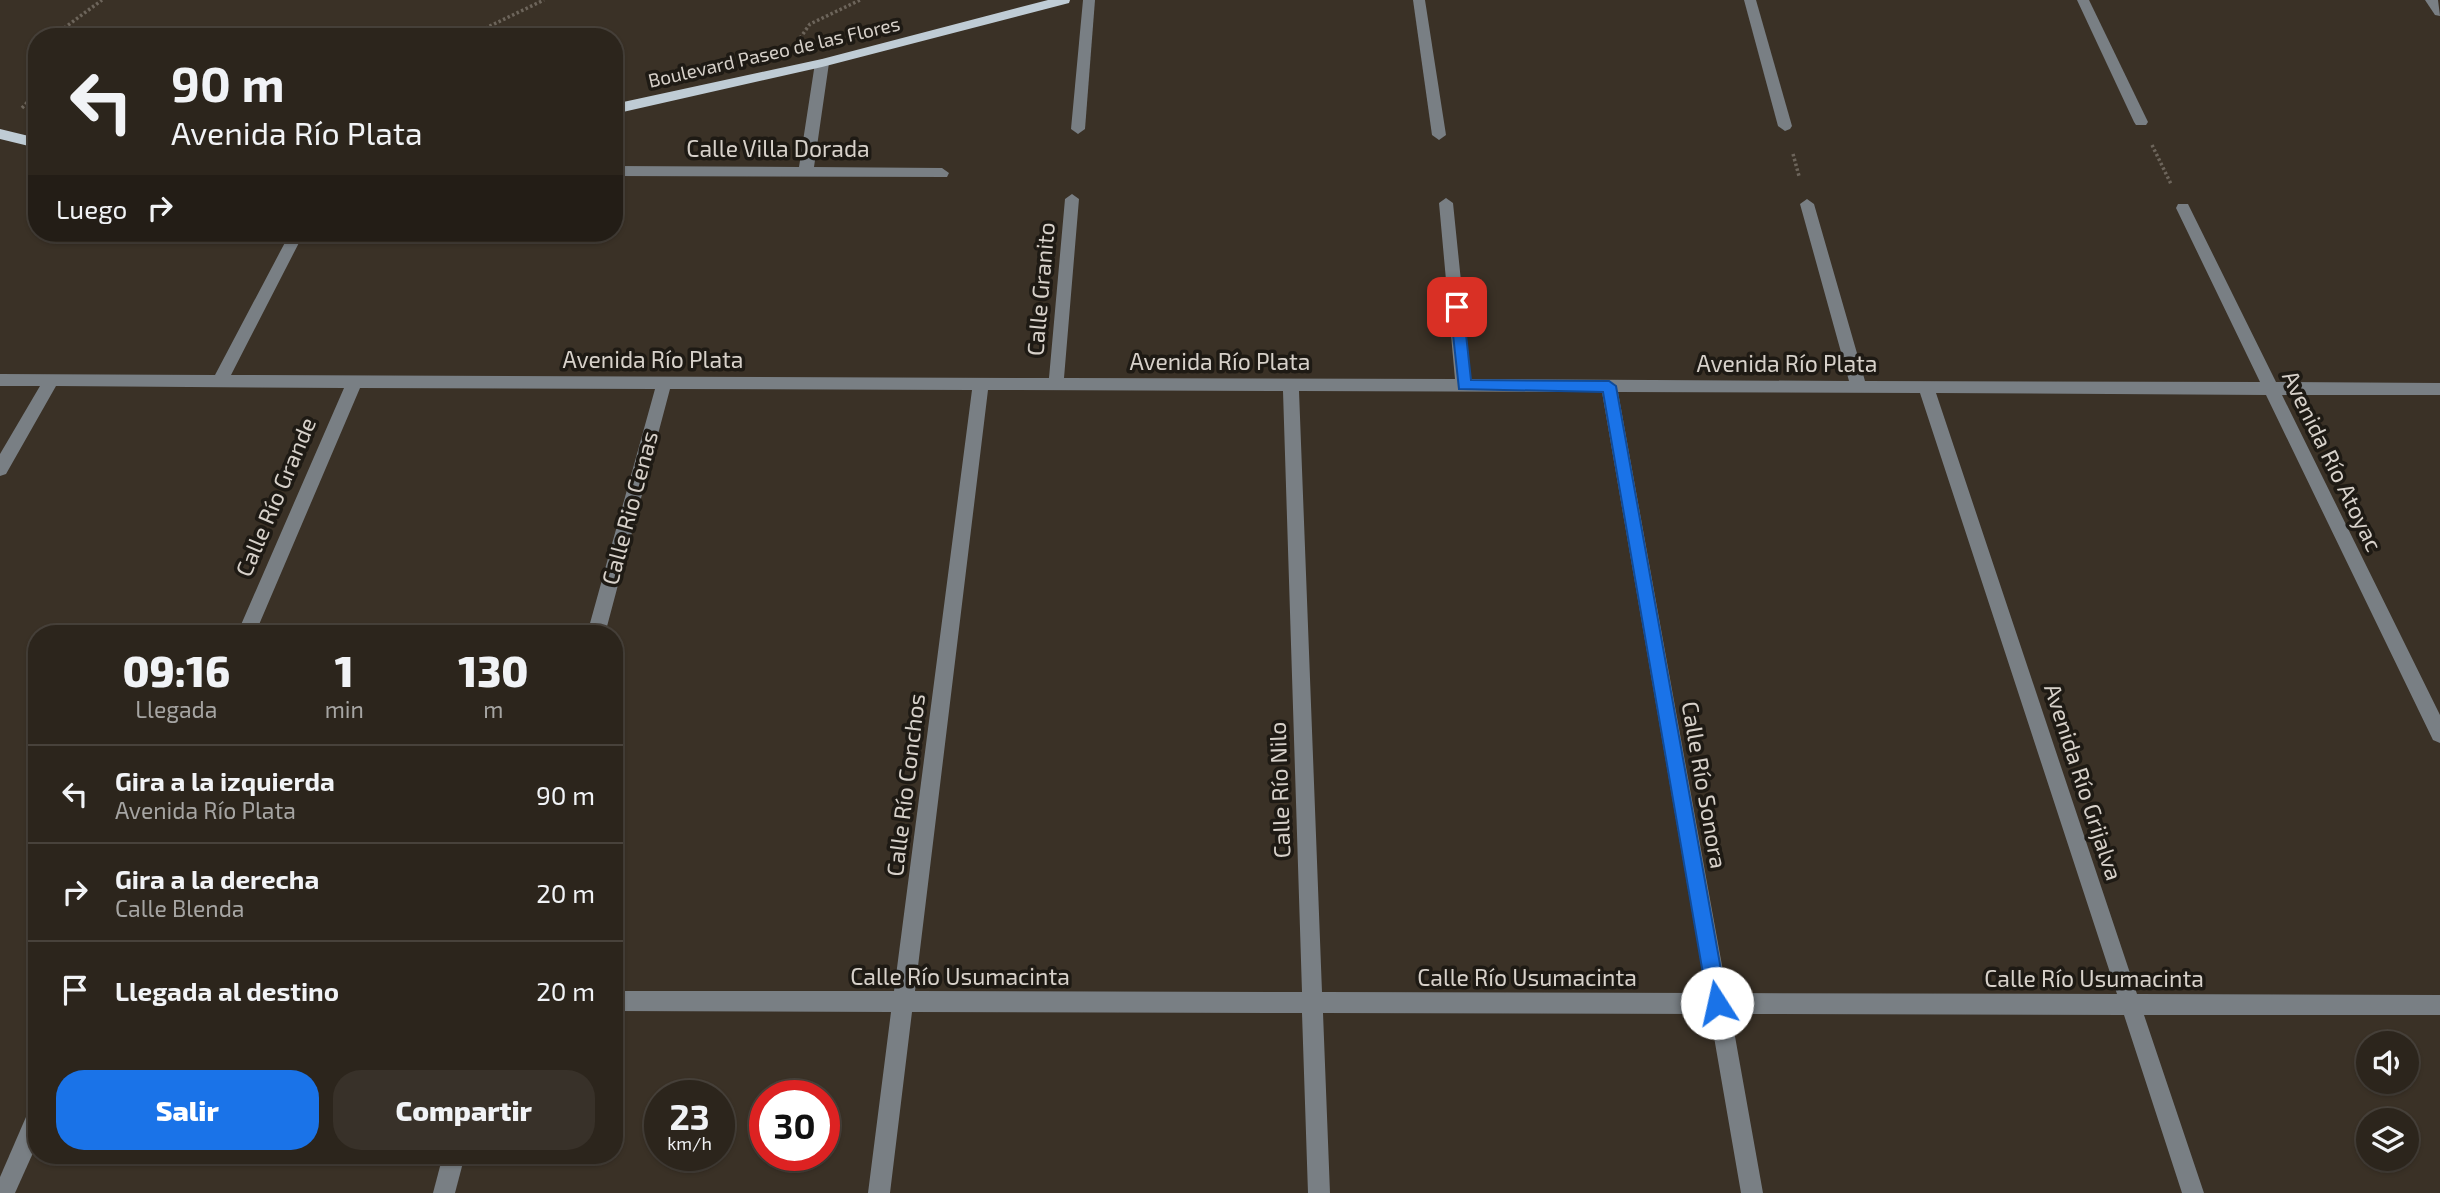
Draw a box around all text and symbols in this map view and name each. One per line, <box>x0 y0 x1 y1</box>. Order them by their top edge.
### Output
street label: Boulevard Paseo de las Flores <box>646 11 902 92</box>
text: 90 m <box>171 53 285 112</box>
icon: left <box>56 56 147 147</box>
text: Avenida Río Plata <box>171 113 423 151</box>
street label: Calle Villa Dorada <box>686 134 870 162</box>
icon: right <box>141 189 179 227</box>
text: Luego <box>56 193 127 224</box>
street label: Calle Granito <box>1020 221 1060 357</box>
pin <box>1427 277 1487 337</box>
icon: arrive <box>1438 288 1476 326</box>
street label: Avenida Río Plata <box>563 345 743 373</box>
street label: Avenida Río Plata <box>1130 347 1310 375</box>
street label: Avenida Río Plata <box>1697 349 1877 377</box>
street label: Avenida Río Atoyac <box>2277 366 2389 555</box>
street label: Calle Río Grande <box>229 413 321 580</box>
street label: Calle Rio Cenas <box>595 428 663 588</box>
text: 09:16 <box>122 645 230 695</box>
text: 1 <box>335 645 354 695</box>
text: 130 <box>458 645 529 695</box>
street label: Avenida Río Grijalva <box>2039 680 2129 884</box>
street label: Calle Río Conchos <box>880 692 930 878</box>
text: Llegada <box>135 695 217 723</box>
text: min <box>325 695 364 723</box>
text: m <box>483 695 504 723</box>
street label: Calle Río Sonora <box>1677 699 1733 871</box>
street label: Calle Río Nilo <box>1263 721 1295 859</box>
text: Gira a la izquierda <box>115 765 335 796</box>
icon: left <box>56 775 94 813</box>
text: 90 m <box>536 779 595 810</box>
text: Avenida Río Plata <box>115 796 296 824</box>
text: Gira a la derecha <box>115 863 319 894</box>
icon: right <box>56 873 94 911</box>
text: 20 m <box>536 877 595 908</box>
text: Calle Blenda <box>115 894 245 922</box>
street label: Calle Río Usumacinta <box>850 962 1070 990</box>
street label: Calle Río Usumacinta <box>1417 963 1637 991</box>
street label: Calle Río Usumacinta <box>1984 964 2204 992</box>
position arrow <box>1680 966 1754 1040</box>
icon: arrive <box>56 971 94 1009</box>
text: Llegada al destino <box>115 975 339 1006</box>
text: 20 m <box>536 975 595 1006</box>
map controls <box>2356 1031 2419 1171</box>
button: sound <box>2356 1031 2419 1094</box>
button: Salir <box>56 1070 319 1150</box>
button: Compartir <box>333 1070 595 1150</box>
speed limit sign: 30 <box>749 1080 840 1171</box>
text: 23 <box>669 1095 710 1137</box>
button: layers <box>2356 1108 2419 1171</box>
text: km/h <box>667 1132 712 1154</box>

